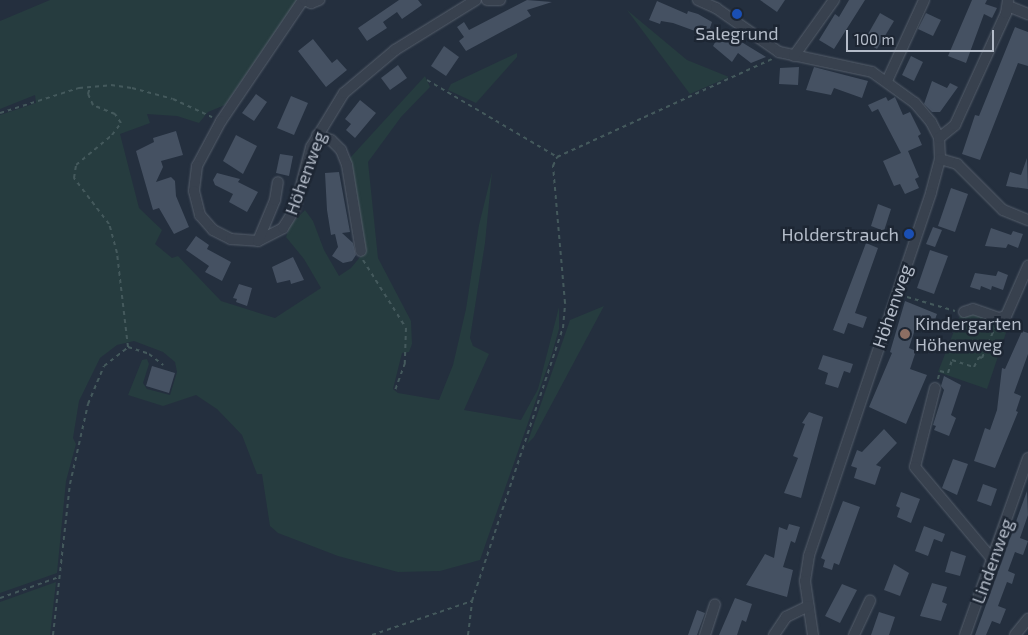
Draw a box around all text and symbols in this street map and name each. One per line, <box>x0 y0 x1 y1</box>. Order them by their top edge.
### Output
marker: Salegrund <box>731 8 743 20</box>
scale bar <box>848 20 996 52</box>
place label: Salegrund <box>695 22 779 44</box>
text: 100 m <box>854 30 895 48</box>
street label: Höhenweg <box>280 128 330 218</box>
place label: Holderstrauch <box>782 223 899 245</box>
marker: Holderstrauch <box>903 228 915 240</box>
street label: Höhenweg <box>868 261 916 351</box>
place label: Kindergarten Höhenweg <box>915 313 1022 356</box>
marker: Kindergarten Höhenweg <box>899 328 911 340</box>
street label: Lindenweg <box>967 515 1017 607</box>

